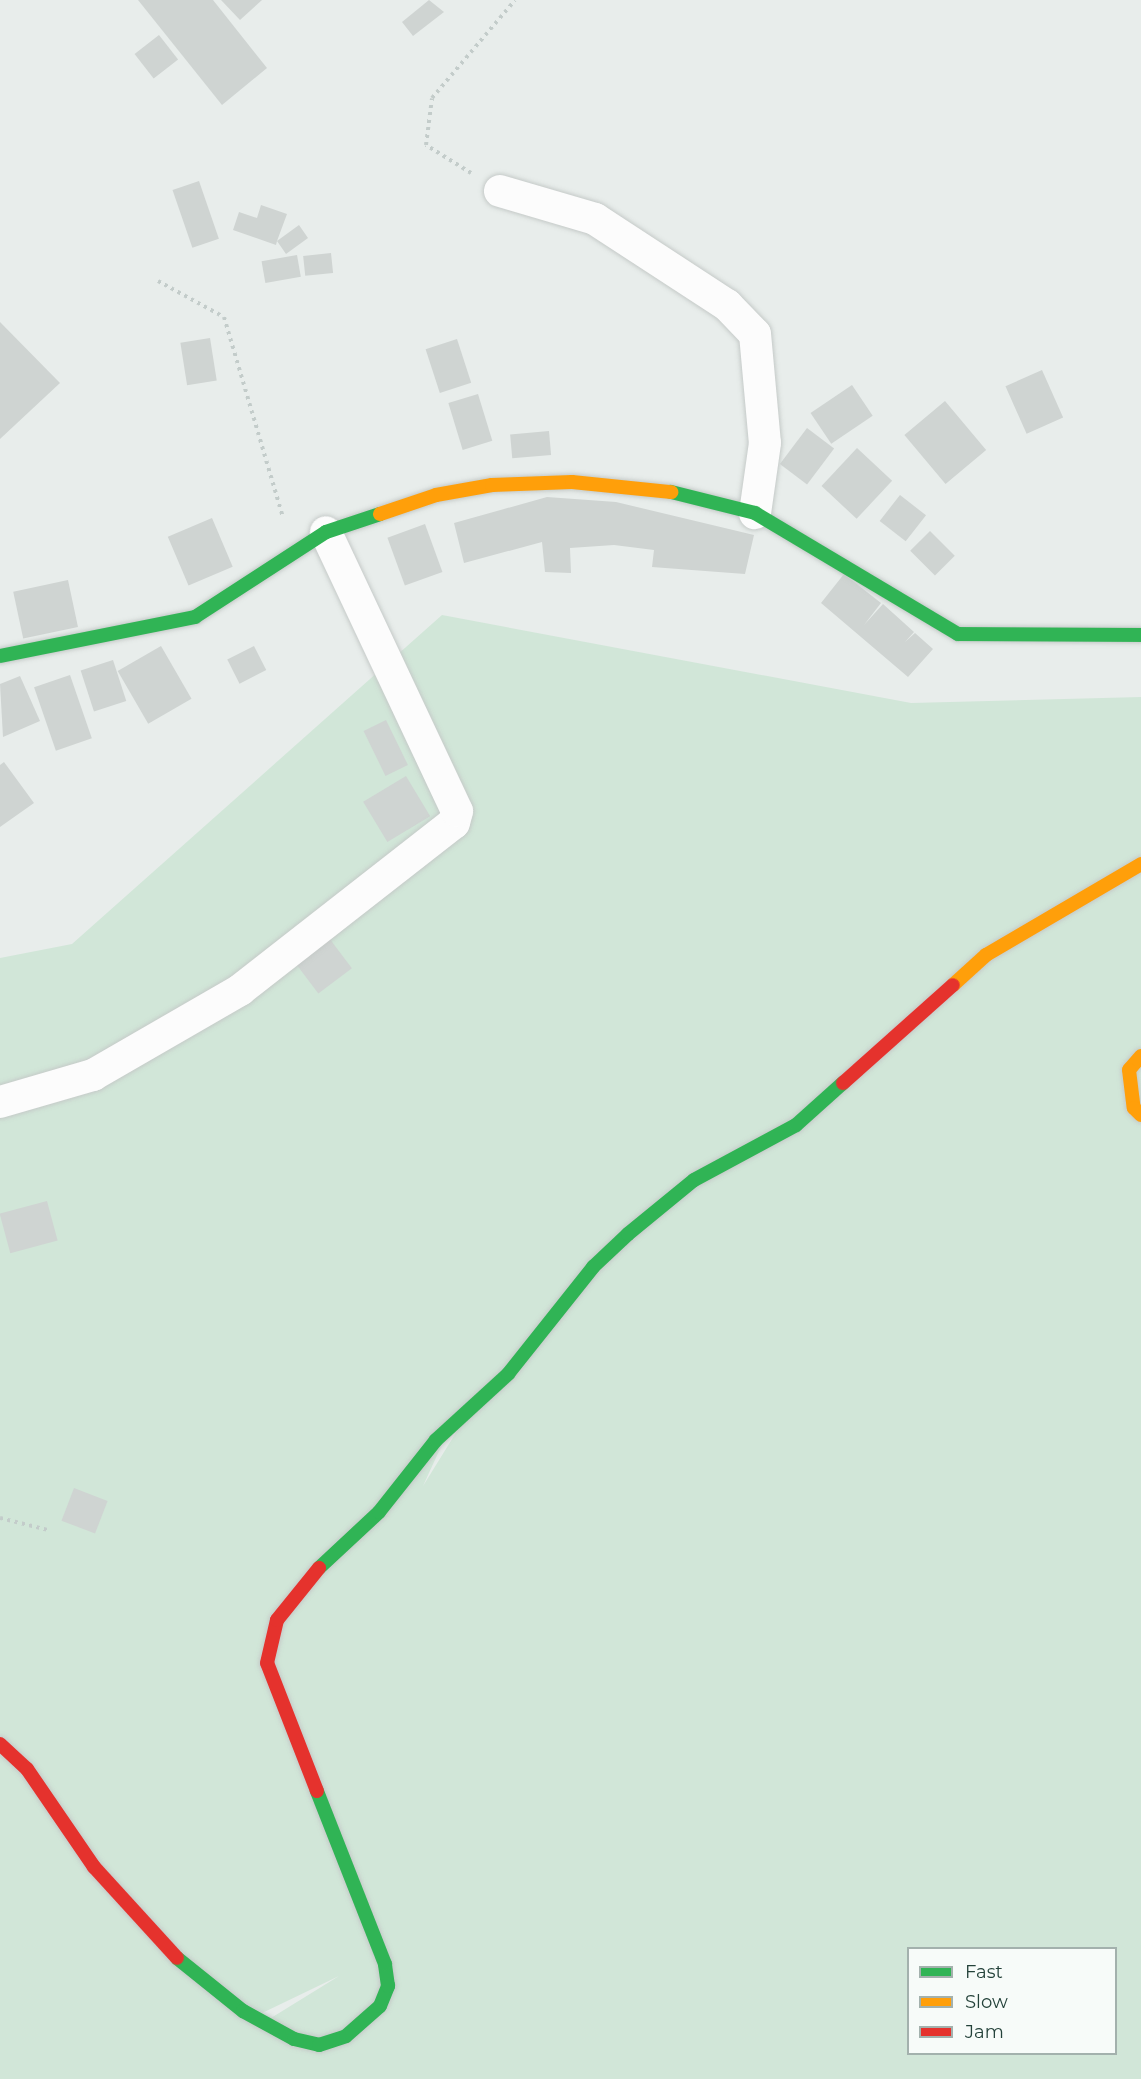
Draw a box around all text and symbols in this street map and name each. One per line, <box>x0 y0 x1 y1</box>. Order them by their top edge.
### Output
legend <box>907 1947 1117 2055</box>
text: Fast <box>965 1961 1003 1983</box>
text: Slow <box>965 1991 1008 2013</box>
text: Jam <box>965 2021 1004 2043</box>

